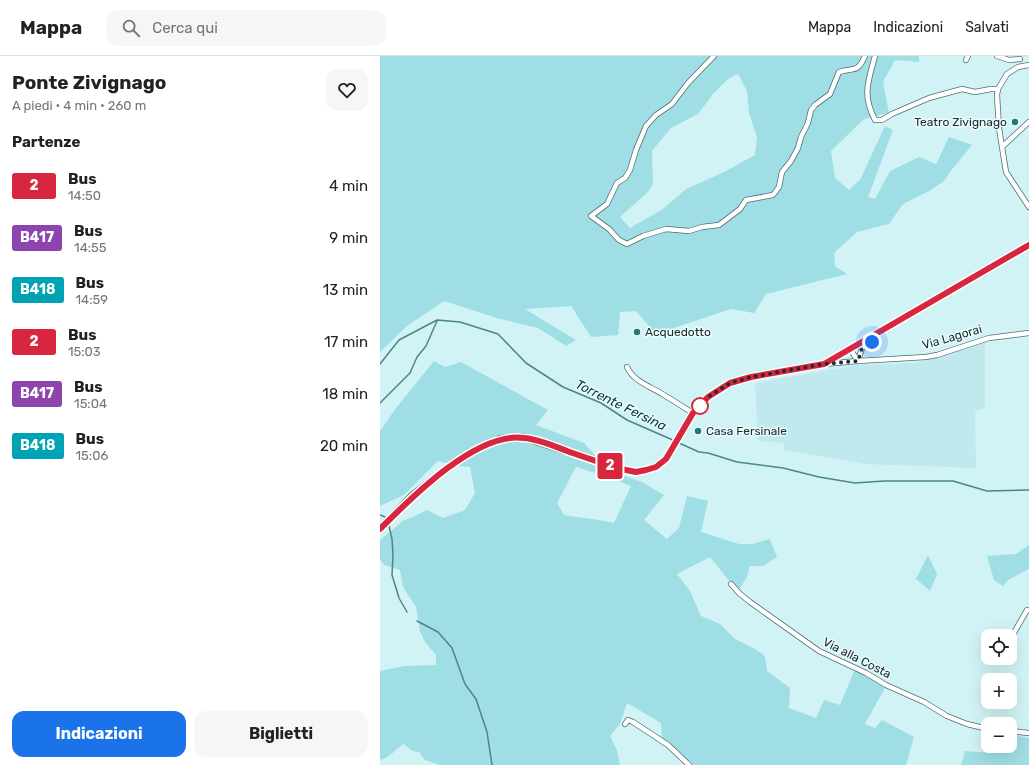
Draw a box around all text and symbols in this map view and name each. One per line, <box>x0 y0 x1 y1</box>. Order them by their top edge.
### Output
search box <box>106 10 386 46</box>
text: Mappa <box>20 16 82 39</box>
icon: search <box>120 17 142 39</box>
text: Cerca qui <box>152 19 218 37</box>
text: Mappa <box>808 19 851 36</box>
text: Indicazioni <box>873 19 943 36</box>
text: Salvati <box>965 19 1009 36</box>
button: heart <box>326 69 368 111</box>
text: Ponte Zivignago <box>12 71 166 94</box>
text: A piedi · 4 min · 260 m <box>12 98 146 113</box>
place label: Teatro Zivignago <box>914 115 1007 129</box>
marker: Teatro Zivignago <box>1010 117 1020 127</box>
text: Partenze <box>12 133 80 151</box>
text: Bus <box>68 170 96 188</box>
text: 2 <box>29 177 39 194</box>
text: 4 min <box>329 177 368 195</box>
text: 14:50 <box>68 188 101 203</box>
text: Bus <box>74 222 103 240</box>
text: B417 <box>20 229 54 246</box>
text: 9 min <box>329 229 368 247</box>
text: 14:55 <box>74 240 106 255</box>
text: Bus <box>76 274 104 292</box>
text: B418 <box>20 281 56 298</box>
text: 13 min <box>323 281 368 299</box>
text: 14:59 <box>76 292 108 307</box>
street label: Via Lagorai <box>920 322 984 352</box>
place label: Acquedotto <box>645 325 711 339</box>
text: Bus <box>68 326 96 344</box>
marker: Acquedotto <box>632 327 642 337</box>
your location <box>862 332 882 352</box>
text: 2 <box>29 333 39 350</box>
text: 17 min <box>324 333 368 351</box>
text: 15:03 <box>68 344 101 359</box>
water label: Torrente Fersina <box>573 377 669 434</box>
text: Bus <box>74 378 103 396</box>
text: B417 <box>20 385 54 402</box>
text: 18 min <box>322 385 368 403</box>
text: 15:04 <box>74 396 107 411</box>
unlabelled marker <box>691 397 709 415</box>
place label: Casa Fersinale <box>706 424 787 438</box>
marker: Casa Fersinale <box>693 426 703 436</box>
text: Bus <box>76 430 104 448</box>
text: B418 <box>20 437 56 454</box>
text: 20 min <box>320 437 368 455</box>
text: 15:06 <box>76 448 108 463</box>
line badge: 2 <box>597 453 623 479</box>
text: 2 <box>605 457 615 474</box>
map controls <box>981 629 1017 753</box>
button: locate <box>981 629 1017 665</box>
street label: Via alla Costa <box>821 635 893 681</box>
button: + <box>981 673 1017 709</box>
button: Indicazioni <box>12 711 186 757</box>
button: Biglietti <box>194 711 368 757</box>
button: − <box>981 717 1017 753</box>

